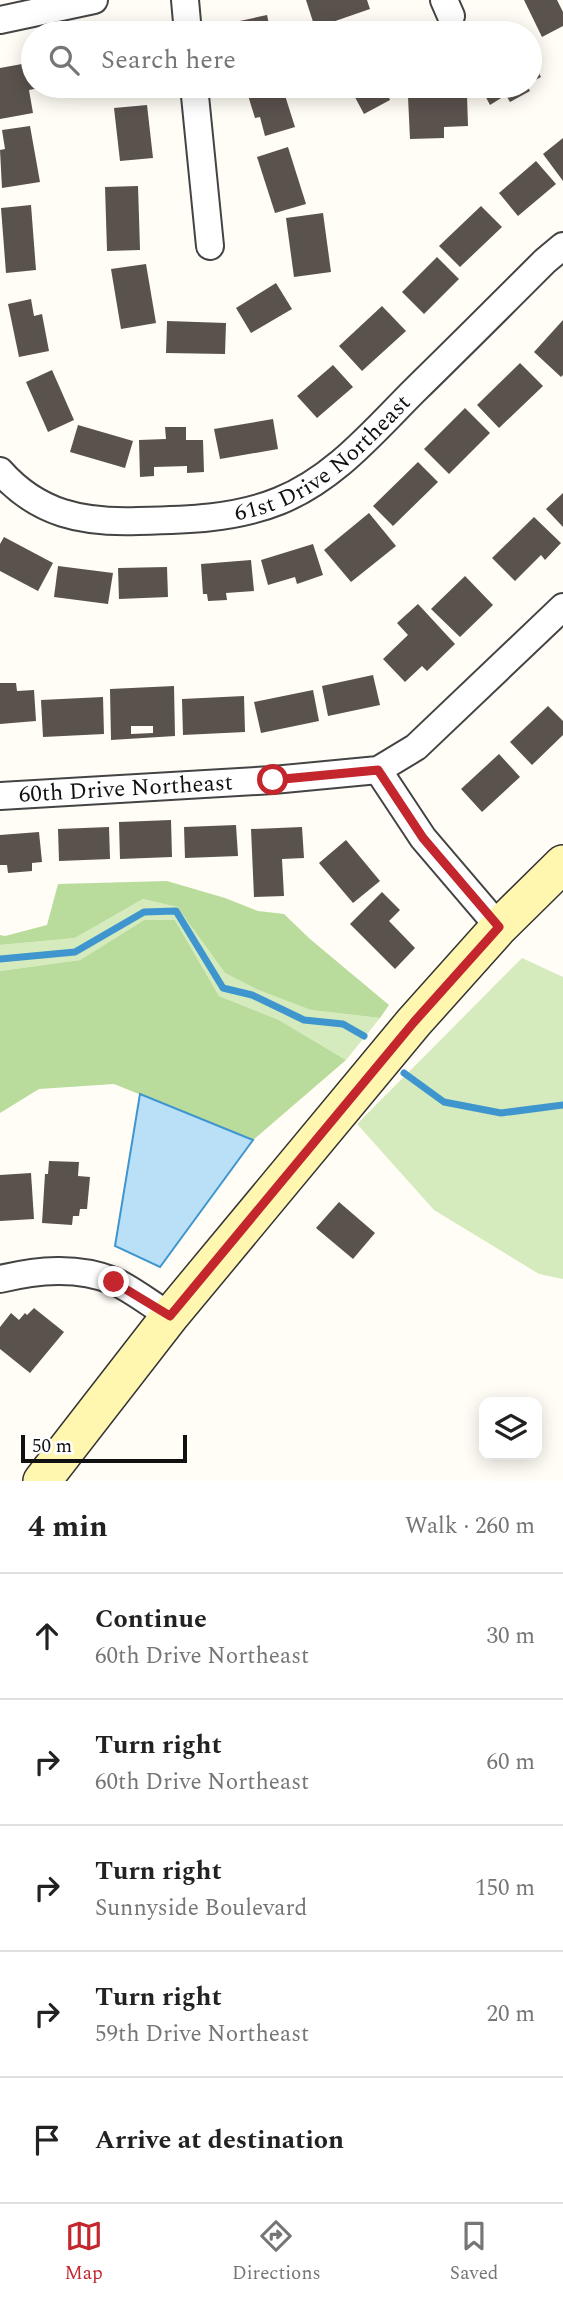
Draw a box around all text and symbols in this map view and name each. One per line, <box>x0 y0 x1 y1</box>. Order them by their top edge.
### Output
search box <box>21 21 542 98</box>
text: Search here <box>101 40 236 80</box>
icon: search <box>45 41 83 79</box>
street label: 61st Drive Northeast <box>231 386 419 531</box>
route start <box>257 764 288 795</box>
street label: 60th Drive Northeast <box>18 765 234 812</box>
route end <box>98 1266 129 1297</box>
map controls <box>479 1397 542 1460</box>
button: layers <box>479 1397 542 1460</box>
scale bar <box>21 1432 187 1464</box>
text: 50 m <box>32 1432 72 1461</box>
text: 4 min <box>28 1504 108 1550</box>
text: Walk · 260 m <box>405 1509 535 1544</box>
text: Continue <box>95 1599 207 1639</box>
icon: ahead <box>28 1617 66 1655</box>
text: 30 m <box>486 1619 535 1654</box>
text: 60th Drive Northeast <box>95 1639 309 1674</box>
text: Turn right <box>95 1725 222 1765</box>
icon: right <box>28 1743 66 1781</box>
text: 60 m <box>486 1745 535 1780</box>
text: 60th Drive Northeast <box>95 1765 309 1800</box>
text: Turn right <box>95 1851 222 1891</box>
icon: right <box>28 1869 66 1907</box>
text: 150 m <box>475 1871 535 1906</box>
text: Sunnyside Boulevard <box>95 1891 307 1926</box>
text: Turn right <box>95 1977 222 2017</box>
icon: right <box>28 1995 66 2033</box>
text: 20 m <box>486 1997 535 2032</box>
text: 59th Drive Northeast <box>95 2017 309 2052</box>
text: Arrive at destination <box>95 2120 344 2160</box>
icon: arrive <box>28 2121 66 2159</box>
tab: Map <box>65 2217 103 2288</box>
tab: Directions <box>232 2217 321 2288</box>
tab: Saved <box>450 2217 498 2288</box>

